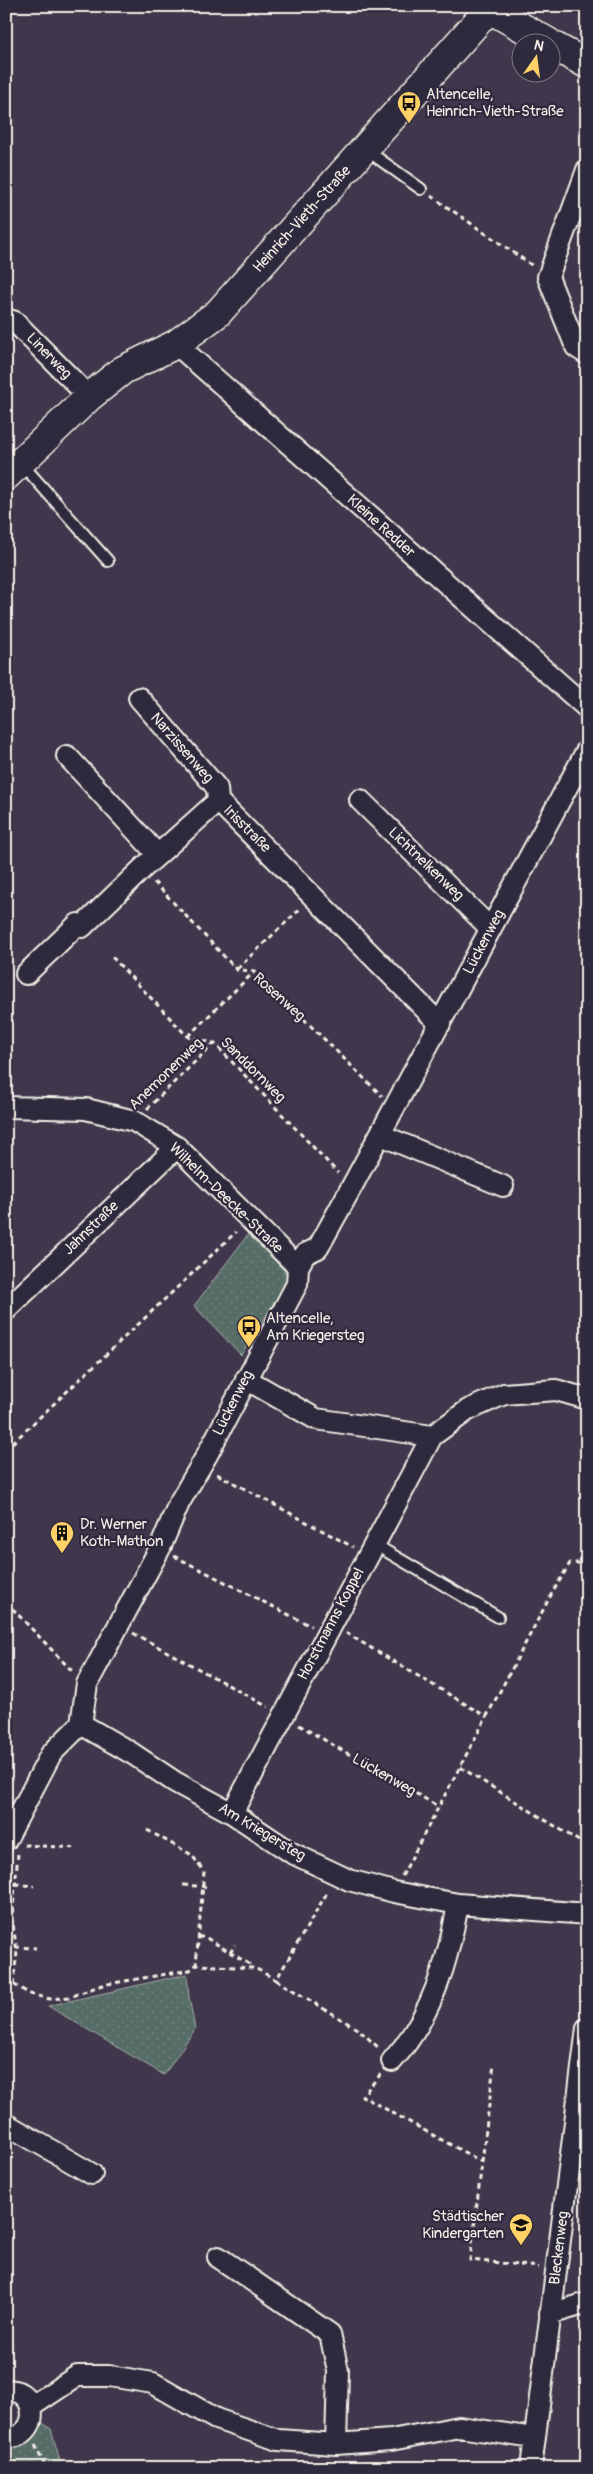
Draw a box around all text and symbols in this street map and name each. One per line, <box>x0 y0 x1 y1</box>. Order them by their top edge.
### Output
north arrow <box>510 32 560 82</box>
text: N <box>532 36 546 55</box>
place label: Altencelle, Heinrich-Vieth-Straße <box>426 85 564 121</box>
bus stop icon: Altencelle, Heinrich-Vieth-Straße <box>396 90 422 124</box>
street label: Heinrich-Vieth-Straße <box>249 161 355 276</box>
street label: Linerweg <box>22 329 76 383</box>
street label: Kleine Redder <box>343 490 420 562</box>
street label: Narzissenweg <box>146 709 218 787</box>
street label: Irisstraße <box>219 801 275 857</box>
street label: Lichtnelkenweg <box>384 823 468 905</box>
street label: Lückenweg <box>459 906 509 978</box>
street label: Rosenweg <box>249 968 309 1026</box>
street label: Sanddornweg <box>216 1033 290 1107</box>
street label: Anemonenweg <box>125 1034 207 1114</box>
street label: Wilhelm-Deecke-Straße <box>165 1139 287 1258</box>
street label: Jahnstraße <box>59 1196 123 1259</box>
place label: Altencelle, Am Kriegersteg <box>266 1309 364 1345</box>
bus stop icon: Altencelle, Am Kriegersteg <box>236 1314 262 1348</box>
street label: Lückenweg <box>208 1367 258 1439</box>
place label: Dr. Werner Koth-Mathon <box>80 1515 163 1551</box>
building icon: Dr. Werner Koth-Mathon <box>49 1520 75 1554</box>
street label: Horstmanns Koppel <box>293 1565 369 1683</box>
street label: Lückenweg <box>349 1749 419 1801</box>
street label: Am Kriegersteg <box>215 1798 309 1866</box>
place label: Städtischer Kindergarten <box>422 2207 505 2243</box>
street label: Bleckenweg <box>545 2210 573 2286</box>
school or university icon: Städtischer Kindergarten <box>508 2212 534 2246</box>

